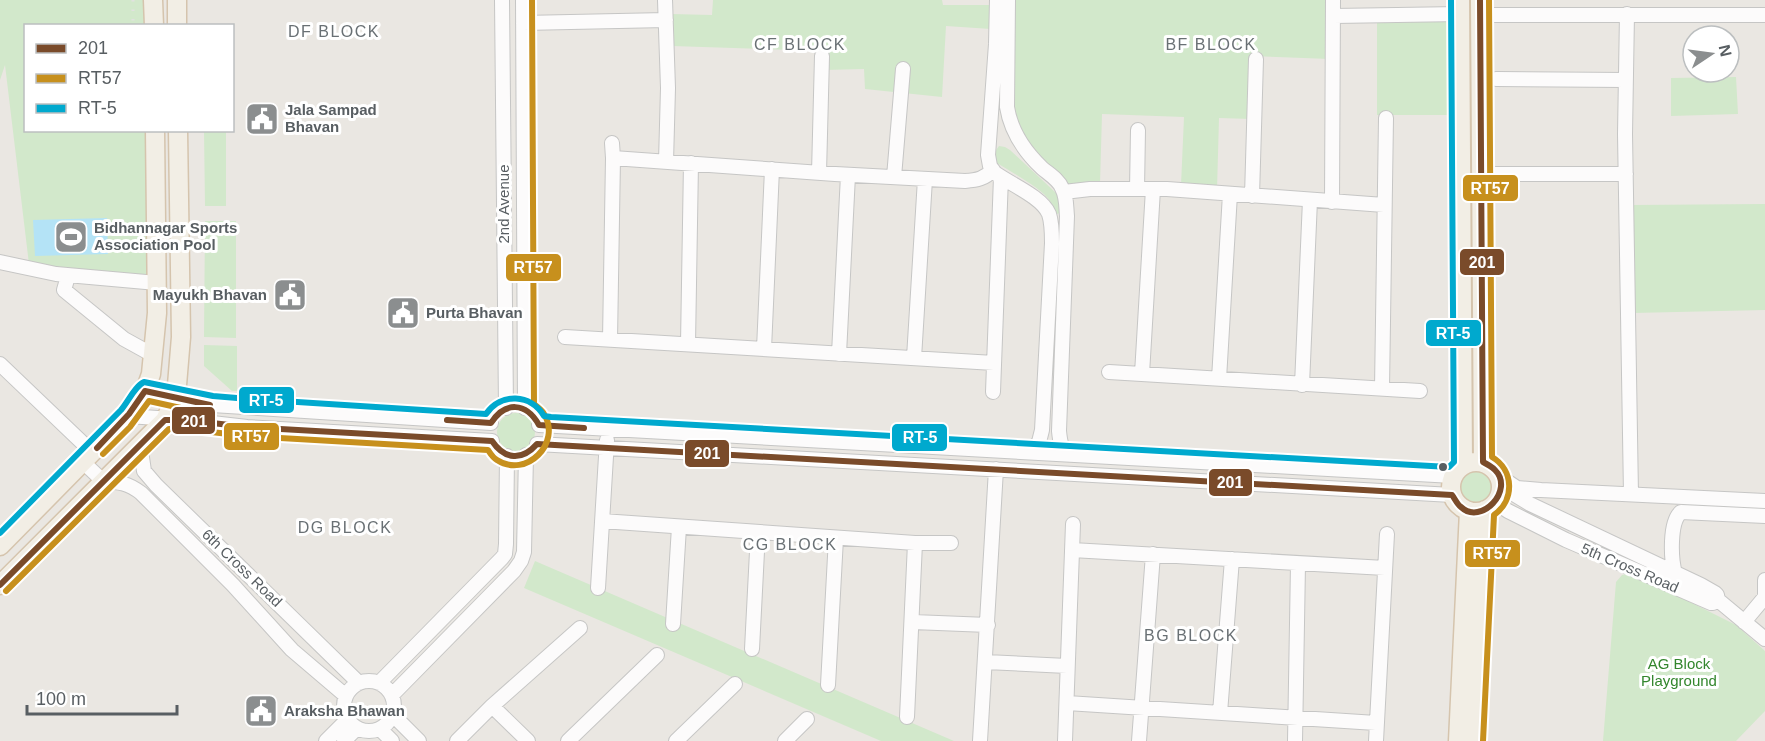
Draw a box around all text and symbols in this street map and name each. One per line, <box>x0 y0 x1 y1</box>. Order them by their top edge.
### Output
district label: DF BLOCK <box>288 23 380 40</box>
legend <box>24 24 234 132</box>
north arrow <box>1681 24 1741 84</box>
district label: CF BLOCK <box>754 36 846 53</box>
district label: BF BLOCK <box>1165 36 1257 53</box>
text: 201 <box>78 38 108 58</box>
text: N <box>1716 43 1735 58</box>
text: RT57 <box>78 68 122 88</box>
text: RT-5 <box>78 98 117 118</box>
public building icon: Jala Sampad Bhavan <box>244 101 280 137</box>
place label: Jala Sampad Bhavan <box>285 101 377 135</box>
street label: 2nd Avenue <box>495 165 512 243</box>
line badge: RT57 <box>1462 174 1519 202</box>
text: RT57 <box>1470 180 1510 197</box>
sports icon: Bidhannagar Sports Association Pool <box>53 219 89 255</box>
place label: Bidhannagar Sports Association Pool <box>94 219 237 253</box>
line badge: 201 <box>1459 248 1505 276</box>
line badge: RT57 <box>505 253 562 282</box>
text: 201 <box>1469 254 1495 271</box>
text: RT57 <box>513 259 553 276</box>
public building icon: Mayukh Bhavan <box>272 277 308 313</box>
place label: Mayukh Bhavan <box>153 286 267 303</box>
public building icon: Purta Bhavan <box>385 295 421 331</box>
place label: Purta Bhavan <box>426 304 523 321</box>
line badge: RT-5 <box>1425 319 1482 347</box>
text: RT-5 <box>1436 325 1470 342</box>
line badge: RT-5 <box>238 386 295 414</box>
text: RT-5 <box>249 392 283 409</box>
line badge: 201 <box>171 406 216 435</box>
text: 201 <box>181 413 207 430</box>
line badge: RT57 <box>223 422 280 451</box>
line badge: RT-5 <box>891 423 948 452</box>
text: RT57 <box>231 428 271 445</box>
text: RT-5 <box>903 429 937 446</box>
line badge: 201 <box>684 439 730 468</box>
text: 201 <box>694 445 720 462</box>
unlabelled marker <box>1437 461 1449 473</box>
line badge: 201 <box>1208 468 1253 497</box>
text: 201 <box>1217 474 1243 491</box>
district label: DG BLOCK <box>298 519 392 536</box>
street label: 6th Cross Road <box>199 525 286 610</box>
district label: CG BLOCK <box>743 536 837 553</box>
line badge: RT57 <box>1464 539 1521 568</box>
street label: 5th Cross Road <box>1579 539 1681 596</box>
text: RT57 <box>1472 545 1512 562</box>
district label: BG BLOCK <box>1144 627 1238 644</box>
park label: AG Block Playground <box>1641 655 1717 689</box>
scale bar <box>27 678 177 716</box>
text: 100 m <box>36 689 86 709</box>
public building icon: Araksha Bhawan <box>243 693 279 729</box>
place label: Araksha Bhawan <box>284 702 405 719</box>

